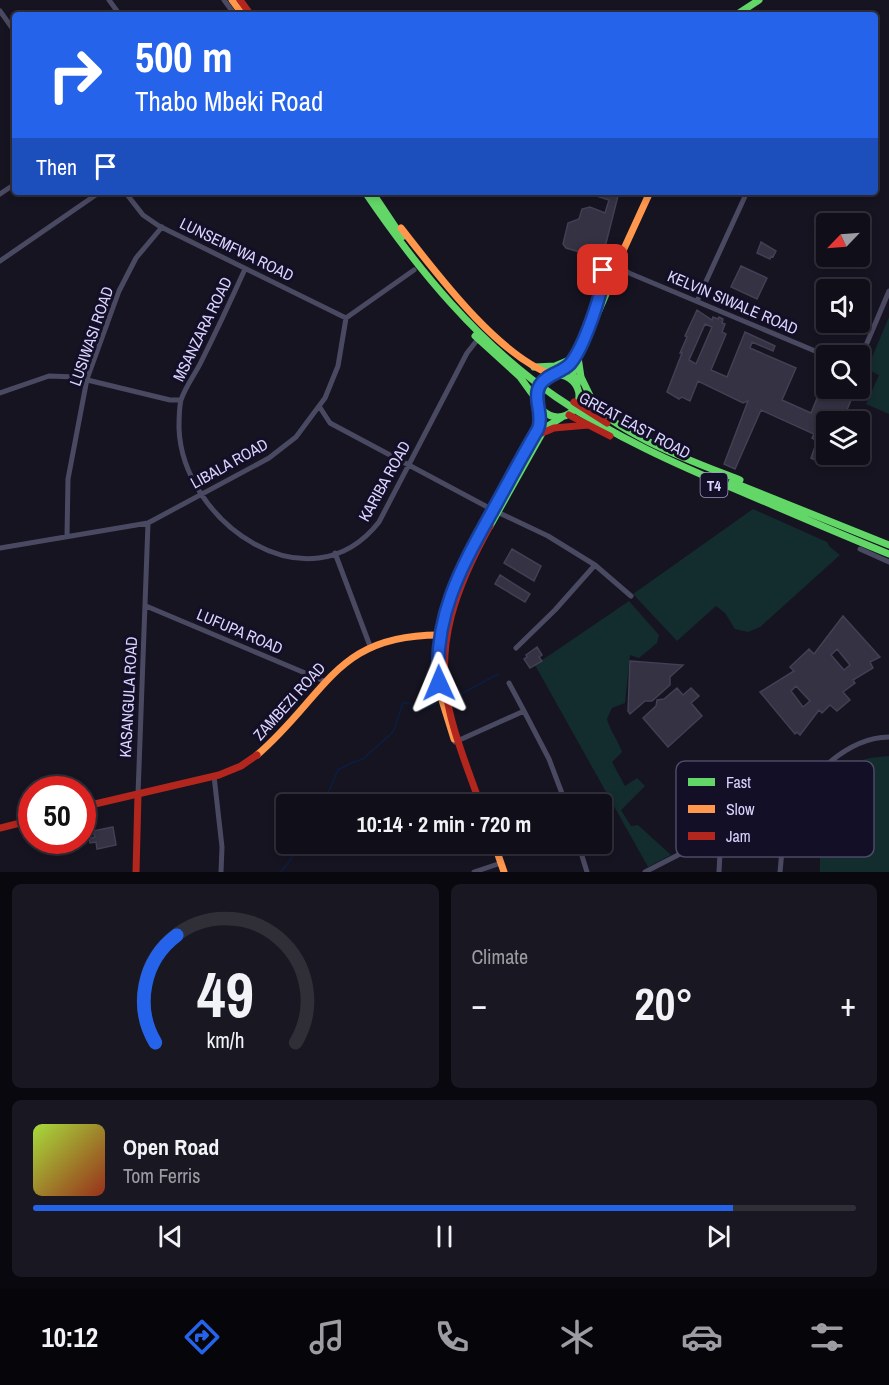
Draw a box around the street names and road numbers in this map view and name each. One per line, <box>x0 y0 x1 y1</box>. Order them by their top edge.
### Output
street label: LUNSEMFWA ROAD <box>176 212 298 286</box>
street label: KELVIN SIWALE ROAD <box>664 265 802 339</box>
street label: MSANZARA ROAD <box>167 273 237 385</box>
street label: LUSIWASI ROAD <box>64 283 118 389</box>
street label: GREAT EAST ROAD <box>575 386 695 464</box>
street label: LIBALA ROAD <box>186 433 272 493</box>
street label: KARIBA ROAD <box>353 437 415 525</box>
road number: T4 <box>700 473 728 497</box>
street label: LUFUPA ROAD <box>194 603 286 659</box>
street label: KASANGULA ROAD <box>114 636 142 758</box>
street label: ZAMBEZI ROAD <box>248 657 330 745</box>

